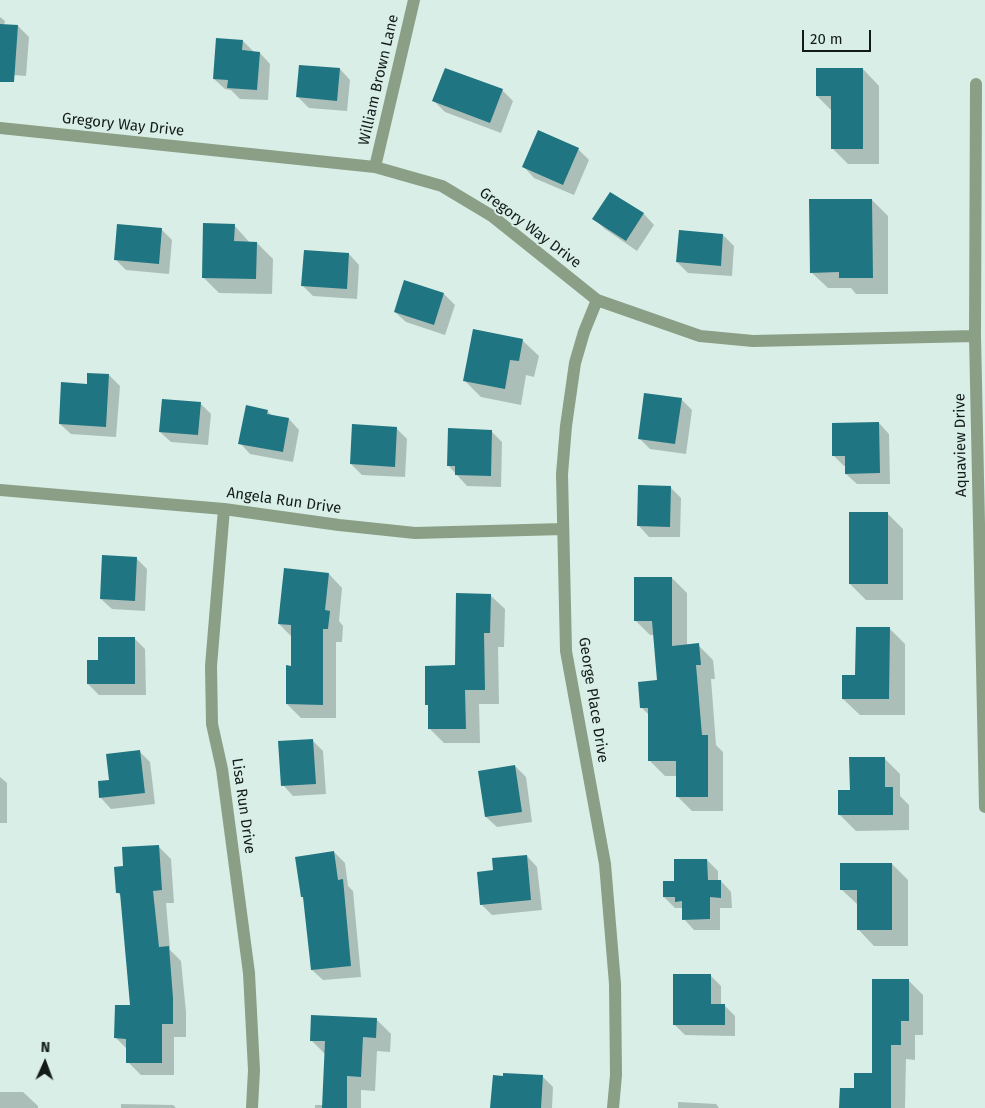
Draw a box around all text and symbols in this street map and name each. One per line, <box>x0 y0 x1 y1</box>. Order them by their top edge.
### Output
street label: William Brown Lane <box>355 13 403 147</box>
scale bar <box>805 20 874 52</box>
text: 20 m <box>810 30 843 48</box>
street label: Gregory Way Drive <box>61 110 185 140</box>
street label: Gregory Way Drive <box>476 184 584 272</box>
street label: Aquaview Drive <box>951 393 971 497</box>
street label: Angela Run Drive <box>226 484 342 518</box>
street label: George Place Drive <box>574 636 612 764</box>
street label: Lisa Run Drive <box>227 757 259 855</box>
north arrow <box>20 1038 70 1088</box>
text: N <box>41 1039 50 1056</box>

